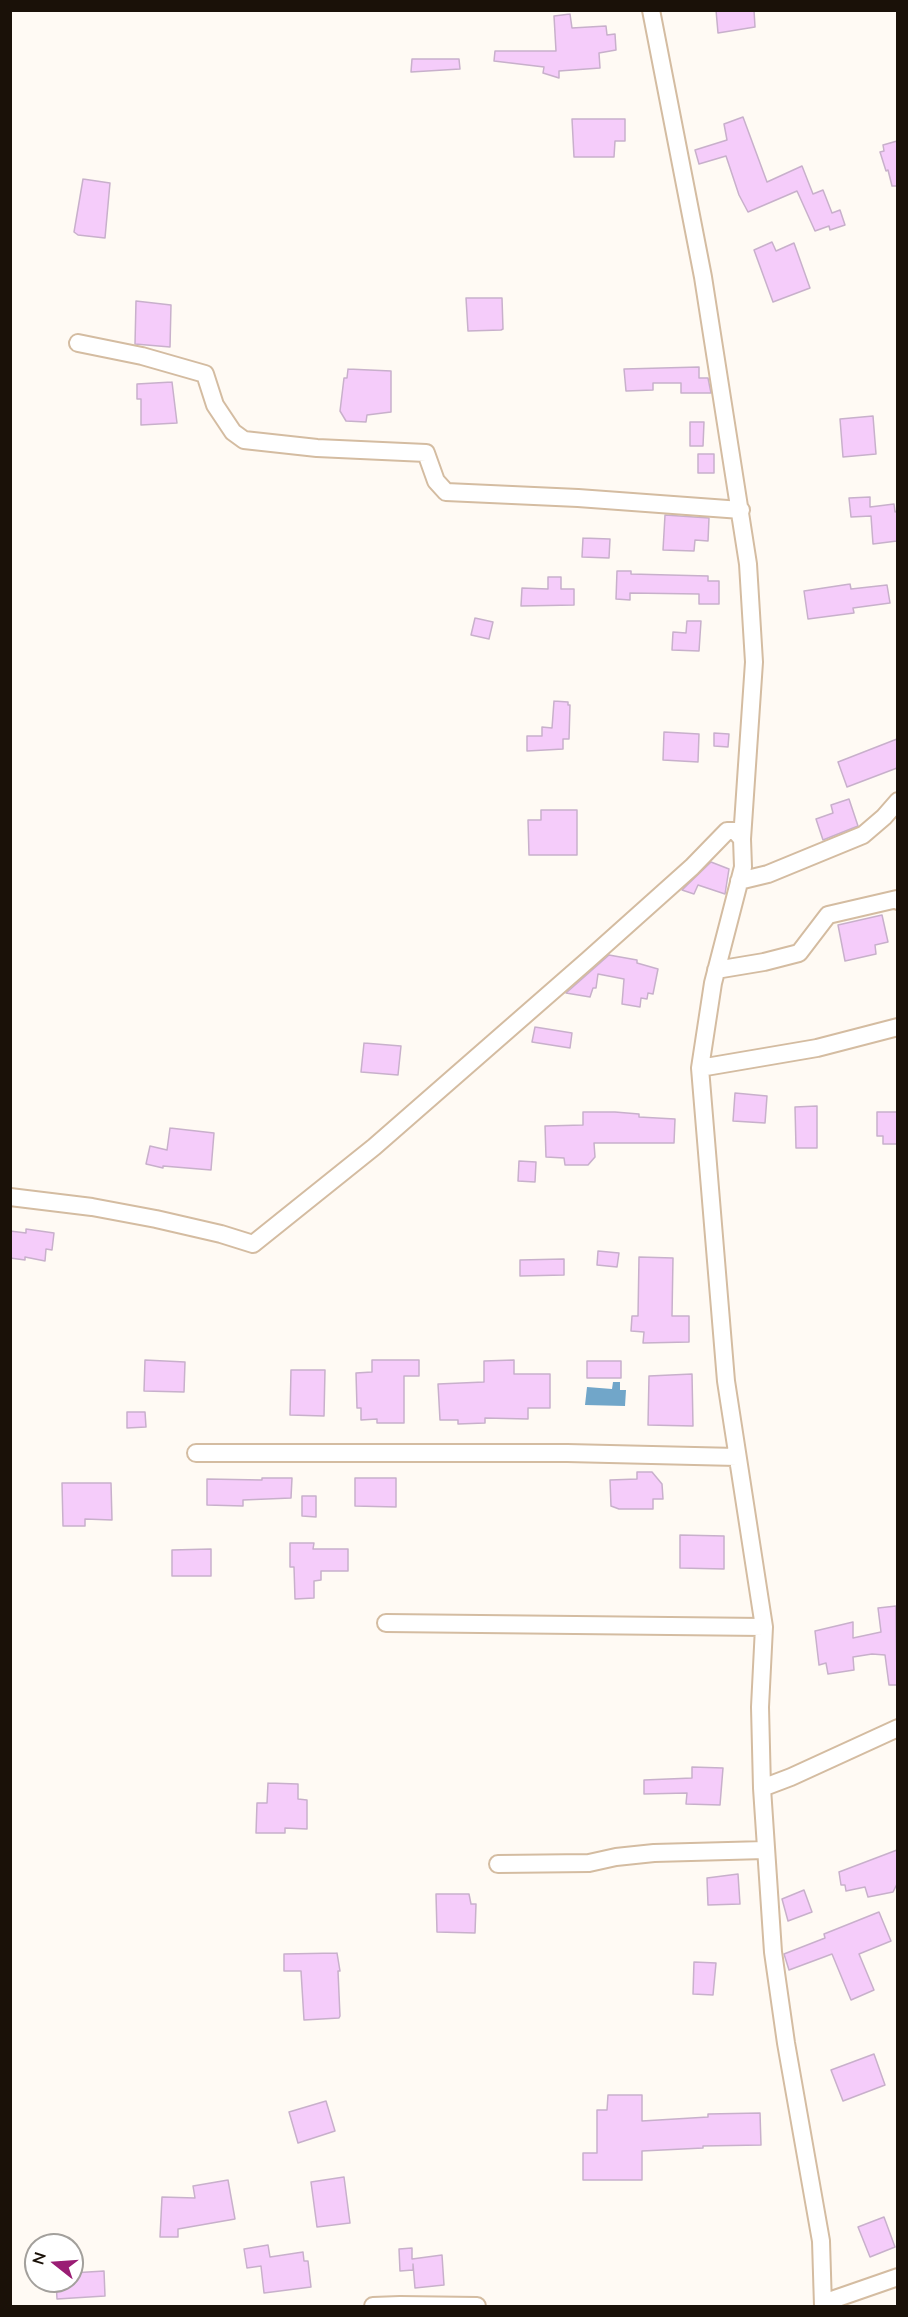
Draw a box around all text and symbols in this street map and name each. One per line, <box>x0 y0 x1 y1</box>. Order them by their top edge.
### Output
north arrow <box>24 2233 84 2293</box>
text: N <box>27 2250 50 2267</box>

